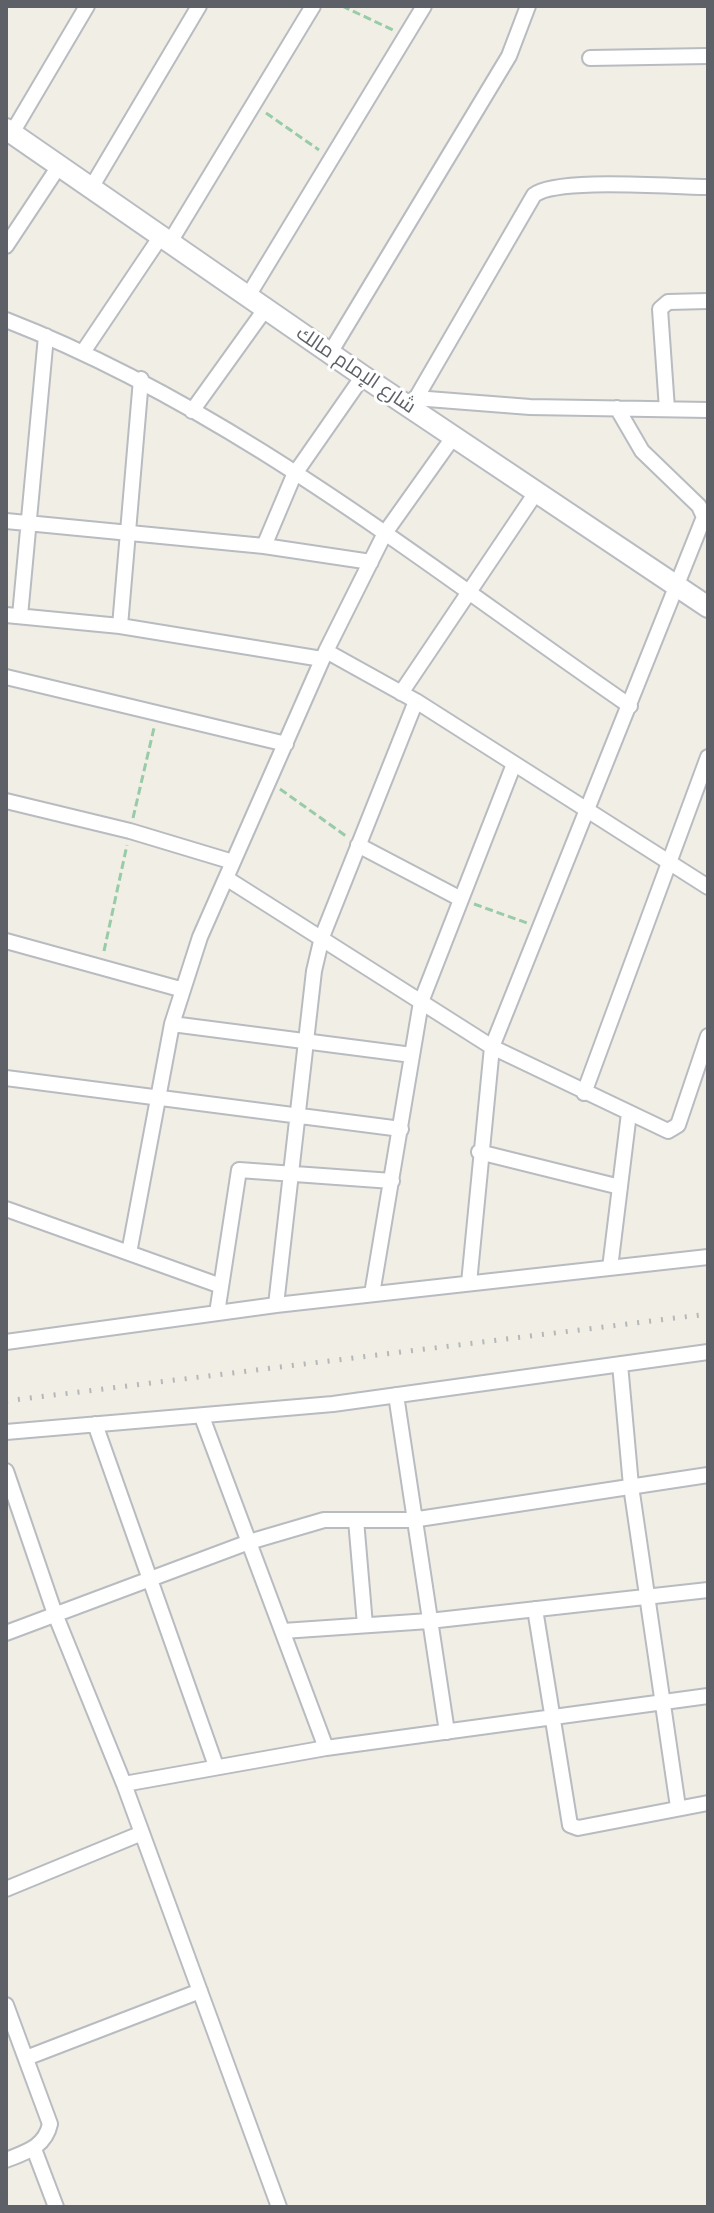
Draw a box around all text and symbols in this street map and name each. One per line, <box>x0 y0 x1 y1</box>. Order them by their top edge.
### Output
street label: شارع الإمام مالك <box>292 321 420 419</box>

